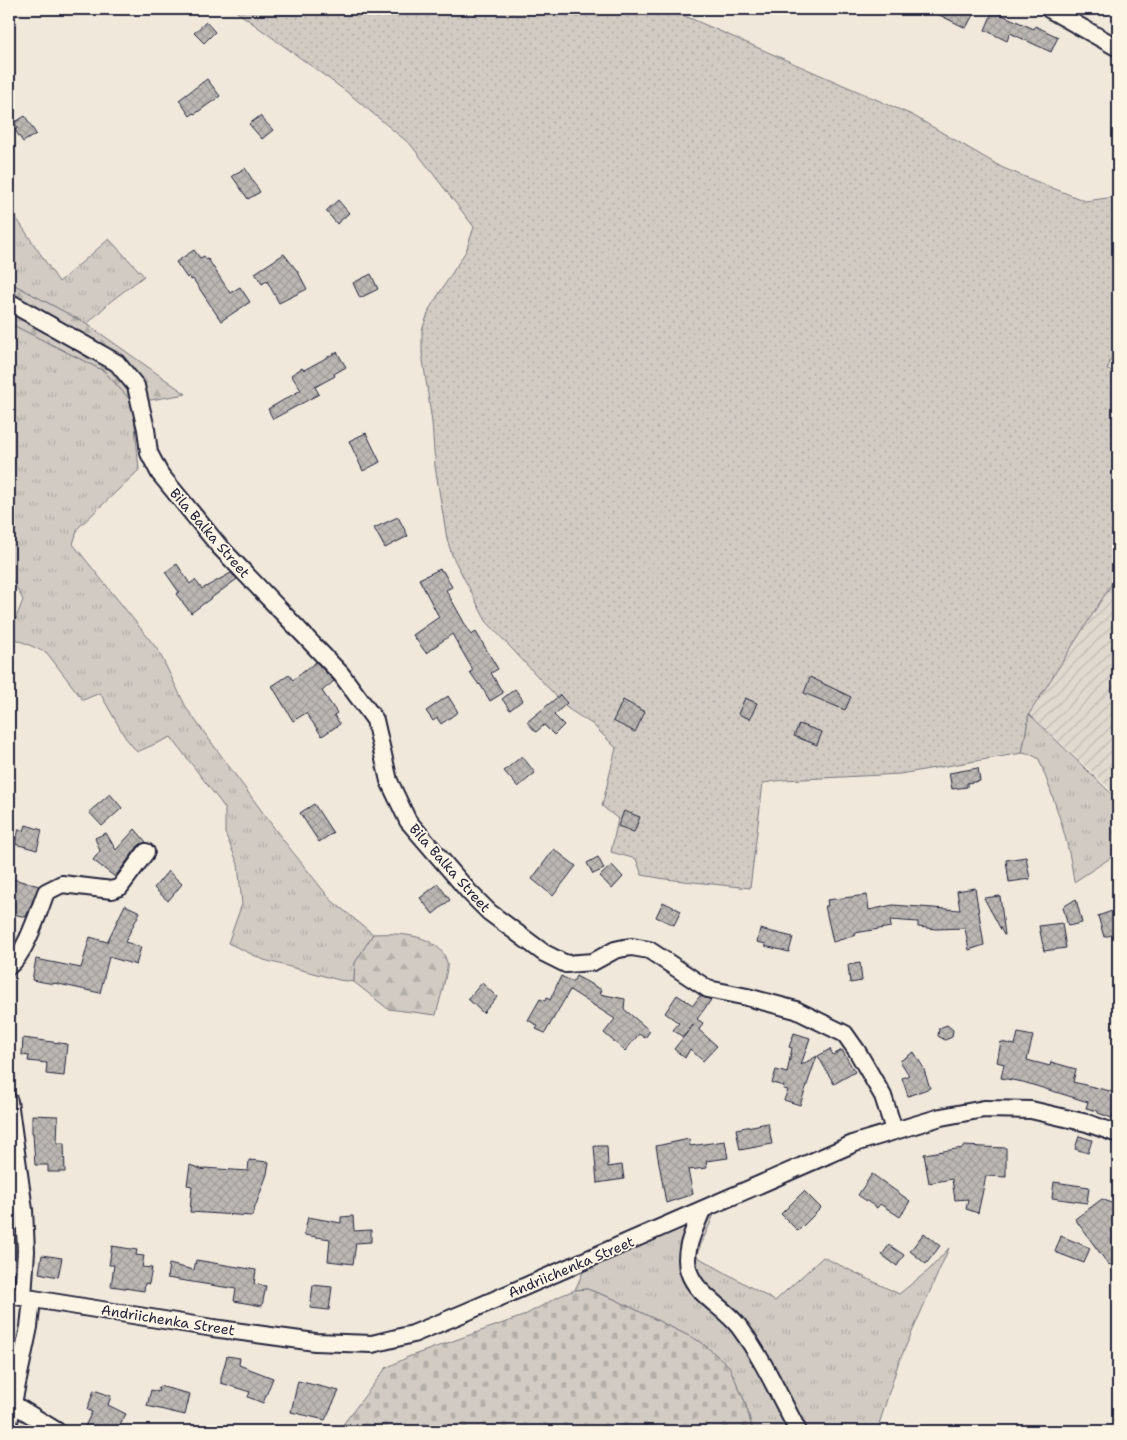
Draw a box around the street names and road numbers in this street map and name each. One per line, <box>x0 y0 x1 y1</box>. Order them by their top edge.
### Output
street label: Bila Balka Street <box>166 484 254 582</box>
street label: Bila Balka Street <box>405 820 495 916</box>
street label: Andriichenka Street <box>505 1232 637 1302</box>
street label: Andriichenka Street <box>100 1301 236 1339</box>

